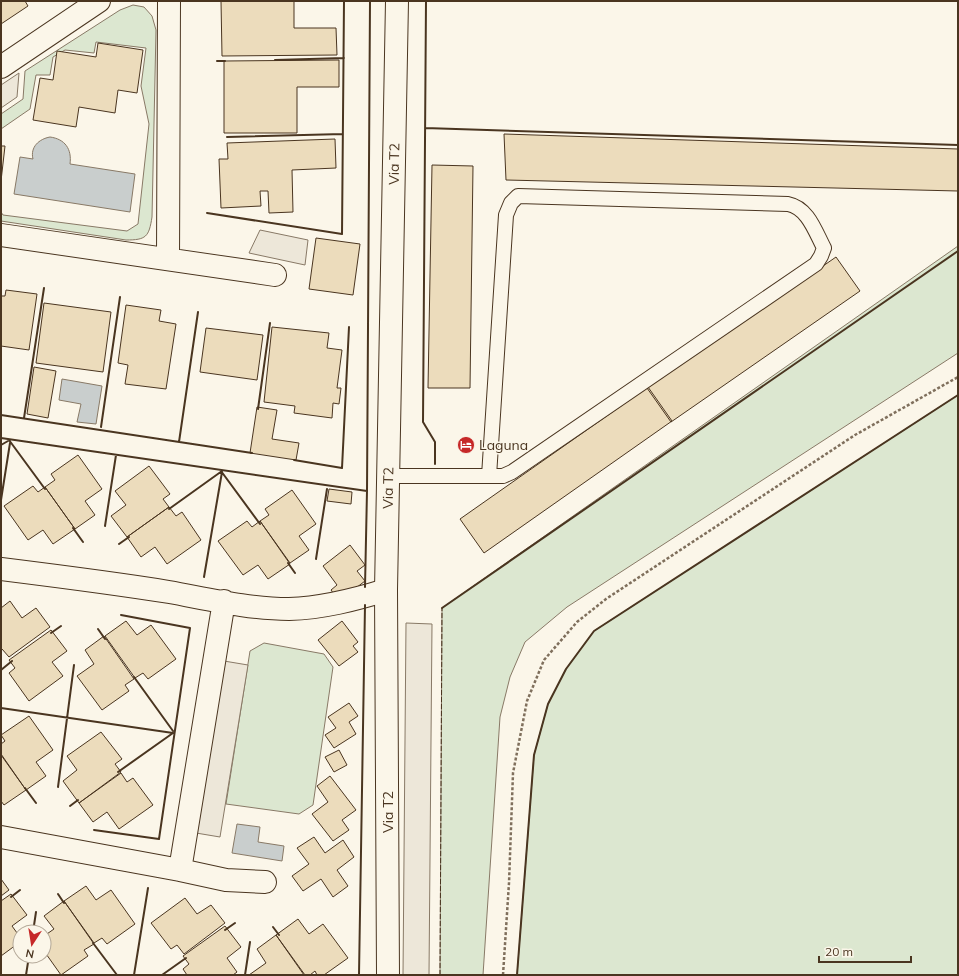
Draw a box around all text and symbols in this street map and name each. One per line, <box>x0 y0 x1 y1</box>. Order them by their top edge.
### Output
street label: Via T2 <box>385 143 403 185</box>
hotel icon: Laguna <box>456 435 476 455</box>
place label: Laguna <box>479 436 528 454</box>
street label: Via T2 <box>379 467 397 509</box>
street label: Via T2 <box>379 791 397 833</box>
north arrow <box>12 924 52 964</box>
scale bar <box>819 938 911 964</box>
text: 20 m <box>825 944 853 959</box>
text: N <box>24 946 35 961</box>

